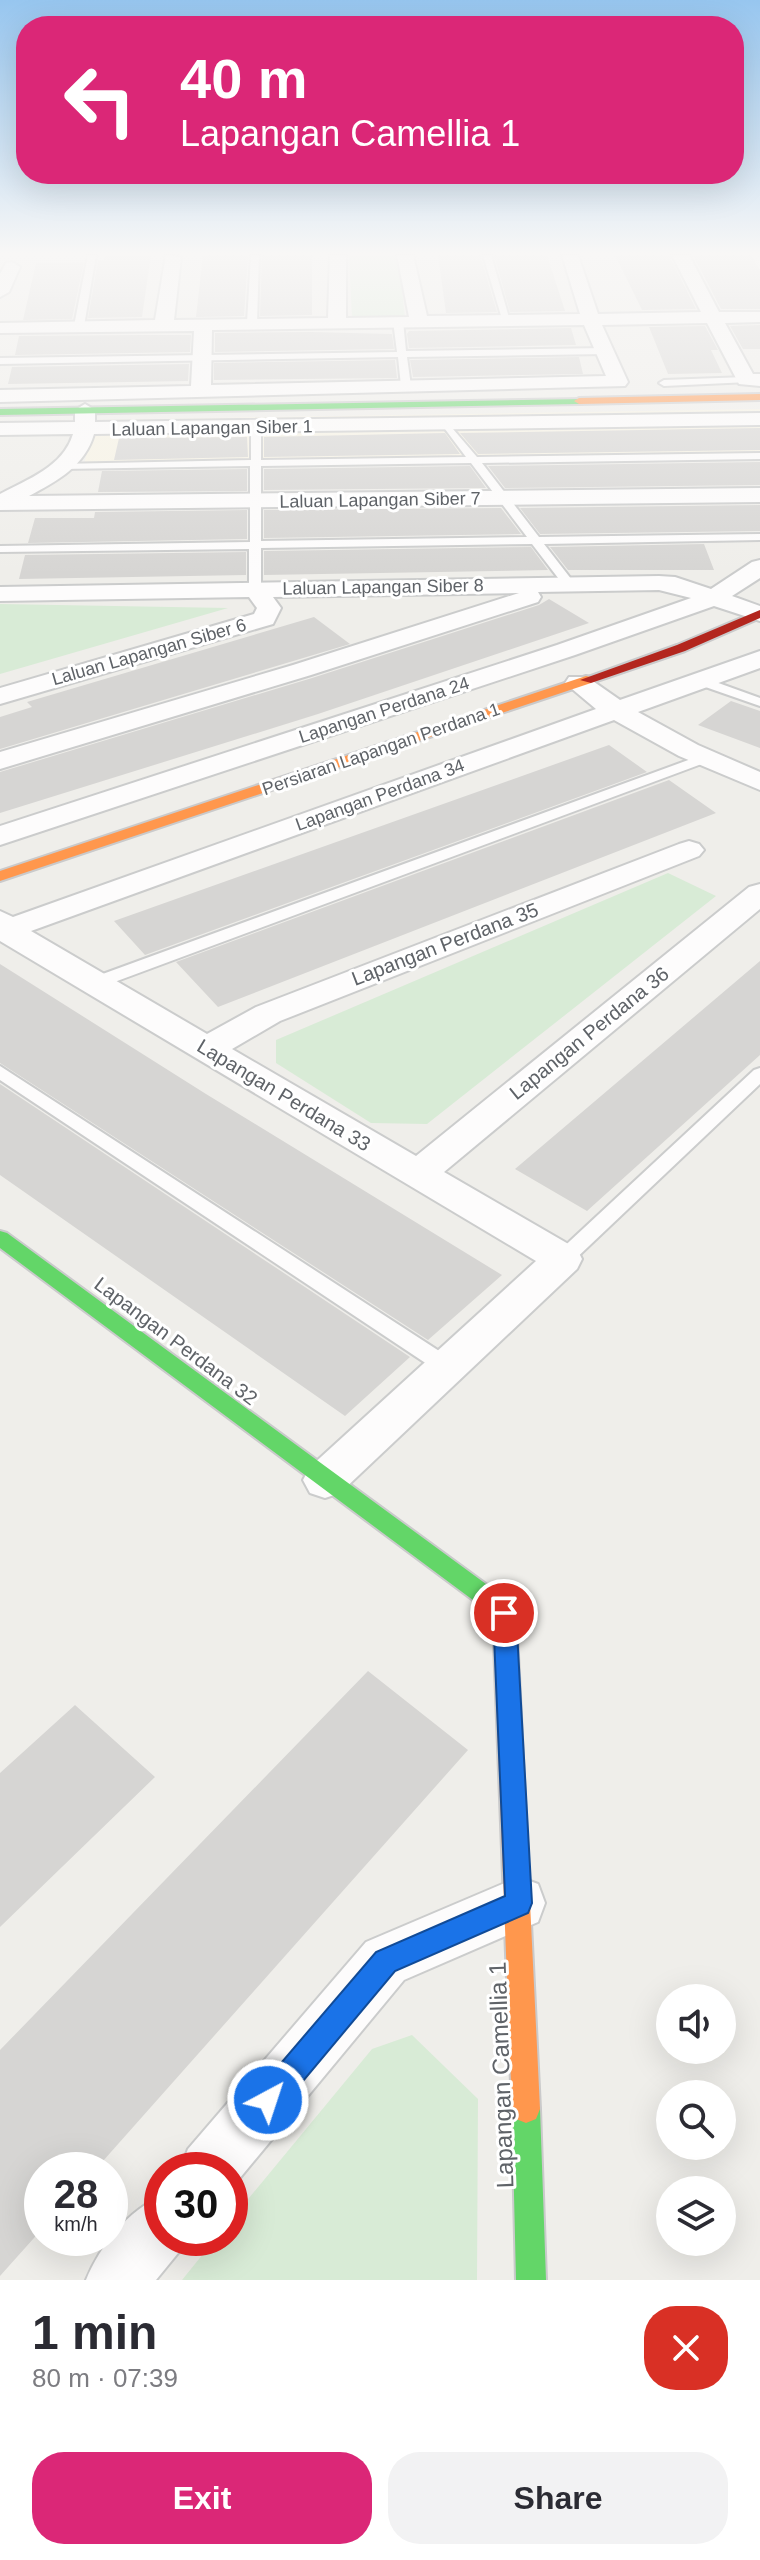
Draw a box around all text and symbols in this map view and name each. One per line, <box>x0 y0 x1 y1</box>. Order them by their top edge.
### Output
text: 40 m <box>180 47 308 110</box>
icon: left <box>48 48 152 152</box>
text: Lapangan Camellia 1 <box>180 113 520 154</box>
street label: Laluan Lapangan Siber 1 <box>111 416 313 440</box>
street label: Laluan Lapangan Siber 7 <box>279 488 481 512</box>
street label: Laluan Lapangan Siber 8 <box>282 575 484 599</box>
street label: Laluan Lapangan Siber 6 <box>50 615 248 689</box>
street label: Lapangan Perdana 24 <box>296 673 472 747</box>
street label: Persiaran Lapangan Perdana 1 <box>259 699 503 799</box>
street label: Lapangan Perdana 34 <box>293 755 467 835</box>
street label: Lapangan Perdana 35 <box>349 898 541 990</box>
street label: Lapangan Perdana 36 <box>505 962 673 1104</box>
street label: Lapangan Perdana 33 <box>193 1035 375 1155</box>
street label: Lapangan Perdana 32 <box>90 1273 262 1409</box>
pin <box>470 1579 538 1647</box>
icon: arrive <box>482 1591 526 1635</box>
street label: Lapangan Camellia 1 <box>484 1961 518 2189</box>
map controls <box>656 1984 736 2256</box>
button: sound <box>656 1984 736 2064</box>
position arrow <box>226 2058 310 2142</box>
button: search <box>656 2080 736 2160</box>
speed limit sign: 30 <box>144 2152 248 2256</box>
text: 28 <box>54 2172 98 2216</box>
button: layers <box>656 2176 736 2256</box>
text: km/h <box>54 2213 98 2235</box>
text: 1 min <box>32 2306 157 2359</box>
button: close <box>644 2306 728 2390</box>
text: 80 m · 07:39 <box>32 2363 178 2393</box>
button: Exit <box>32 2452 372 2544</box>
button: Share <box>388 2452 728 2544</box>

